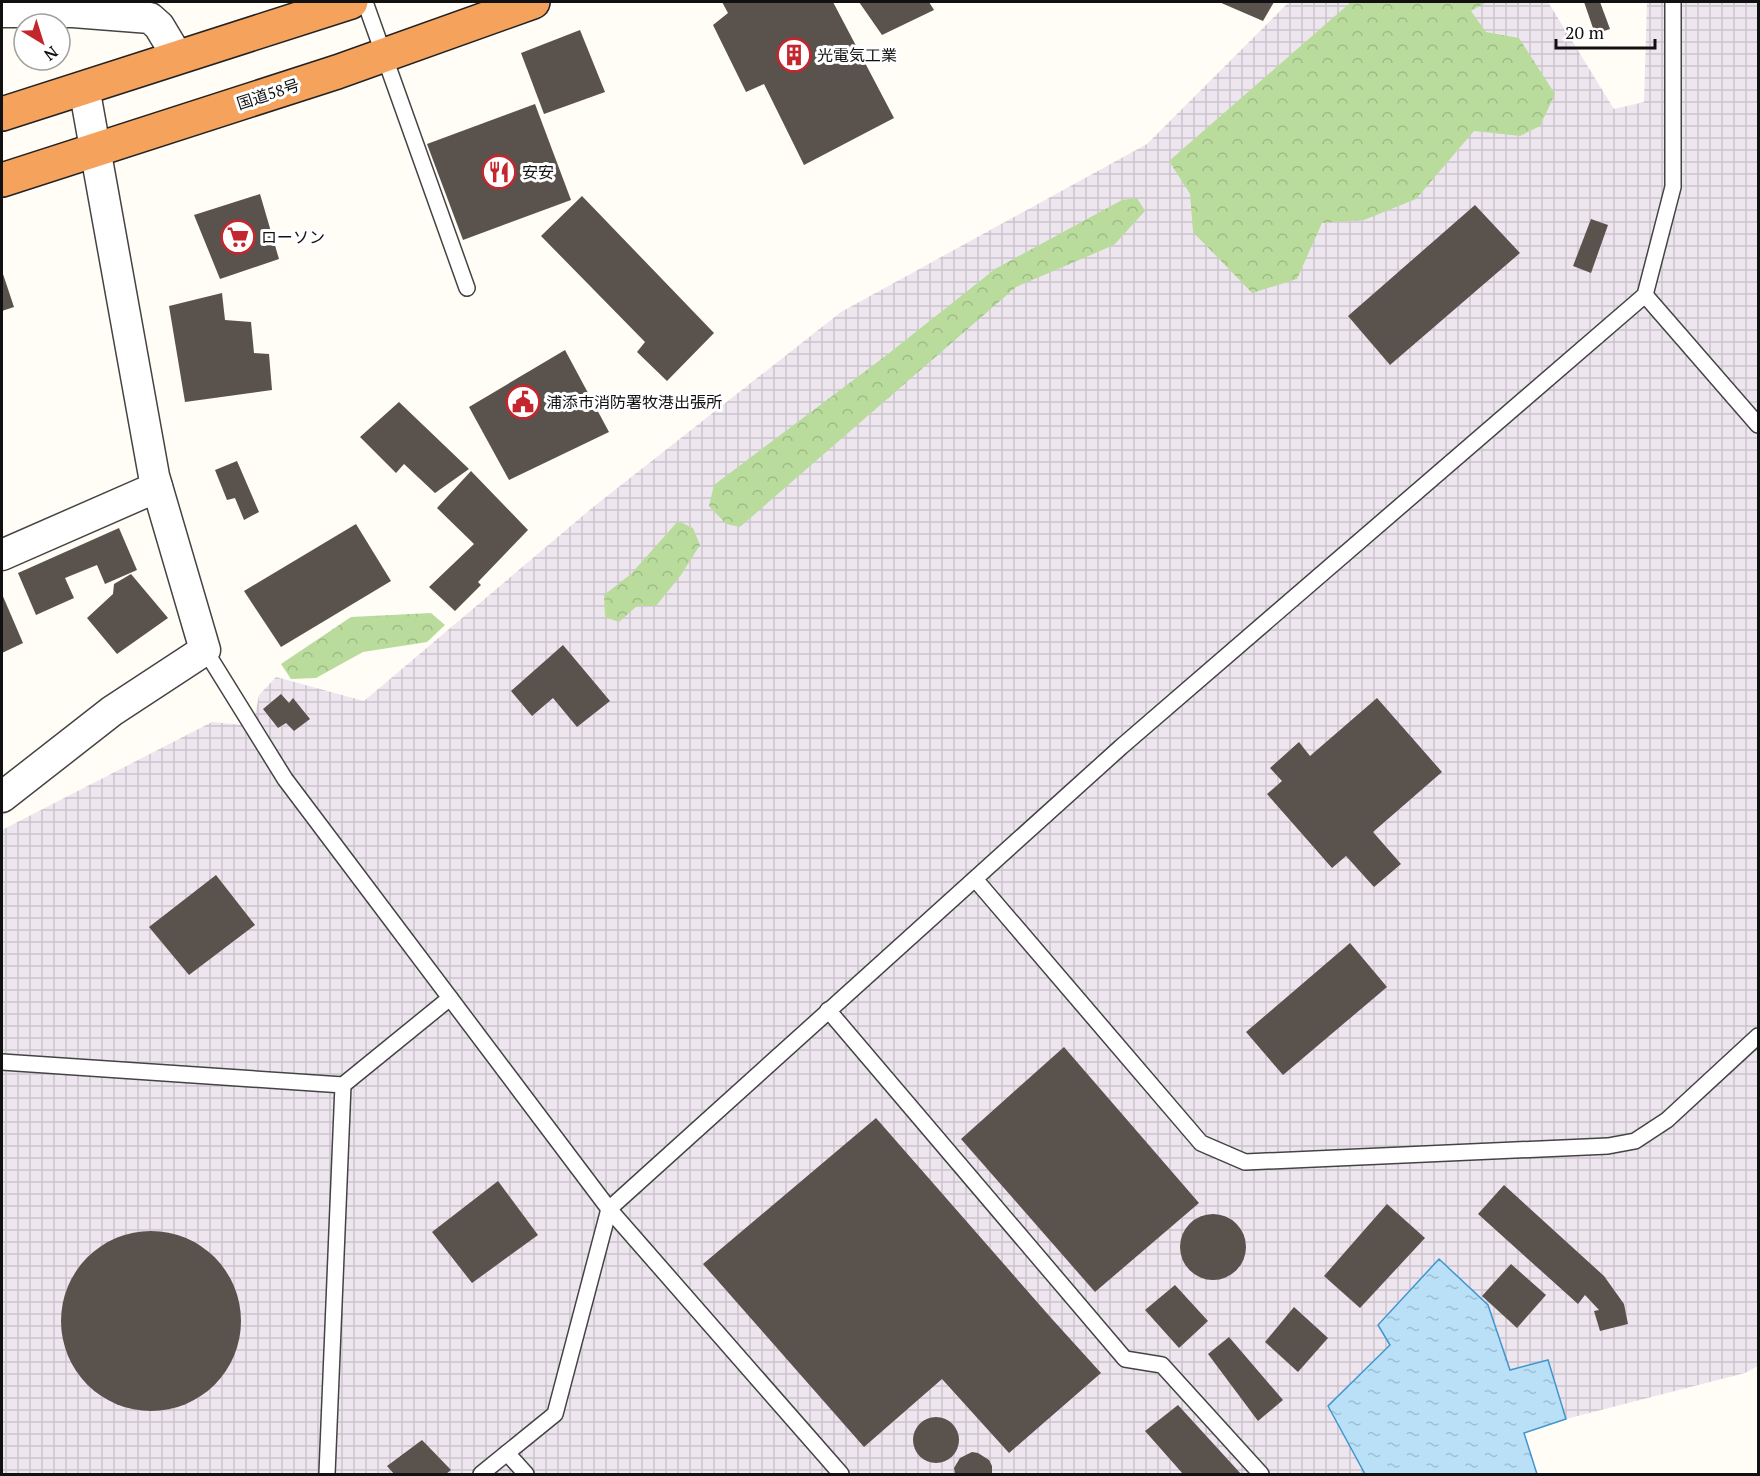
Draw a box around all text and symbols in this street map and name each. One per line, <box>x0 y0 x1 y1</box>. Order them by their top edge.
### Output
north arrow <box>12 12 72 72</box>
scale bar <box>1556 12 1655 50</box>
text: 20 m <box>1565 20 1605 44</box>
building icon: 光電気工業 <box>776 37 812 73</box>
text: N <box>40 41 63 66</box>
place label: 光電気工業 <box>817 44 897 66</box>
street label: 国道58号 <box>234 73 302 115</box>
restaurant icon: 安安 <box>481 154 517 190</box>
place label: 安安 <box>522 161 554 183</box>
supermarket icon: ローソン <box>220 219 256 255</box>
place label: ローソン <box>261 226 325 248</box>
public building icon: 浦添市消防署牧港出張所 <box>505 384 541 420</box>
place label: 浦添市消防署牧港出張所 <box>546 391 722 413</box>

